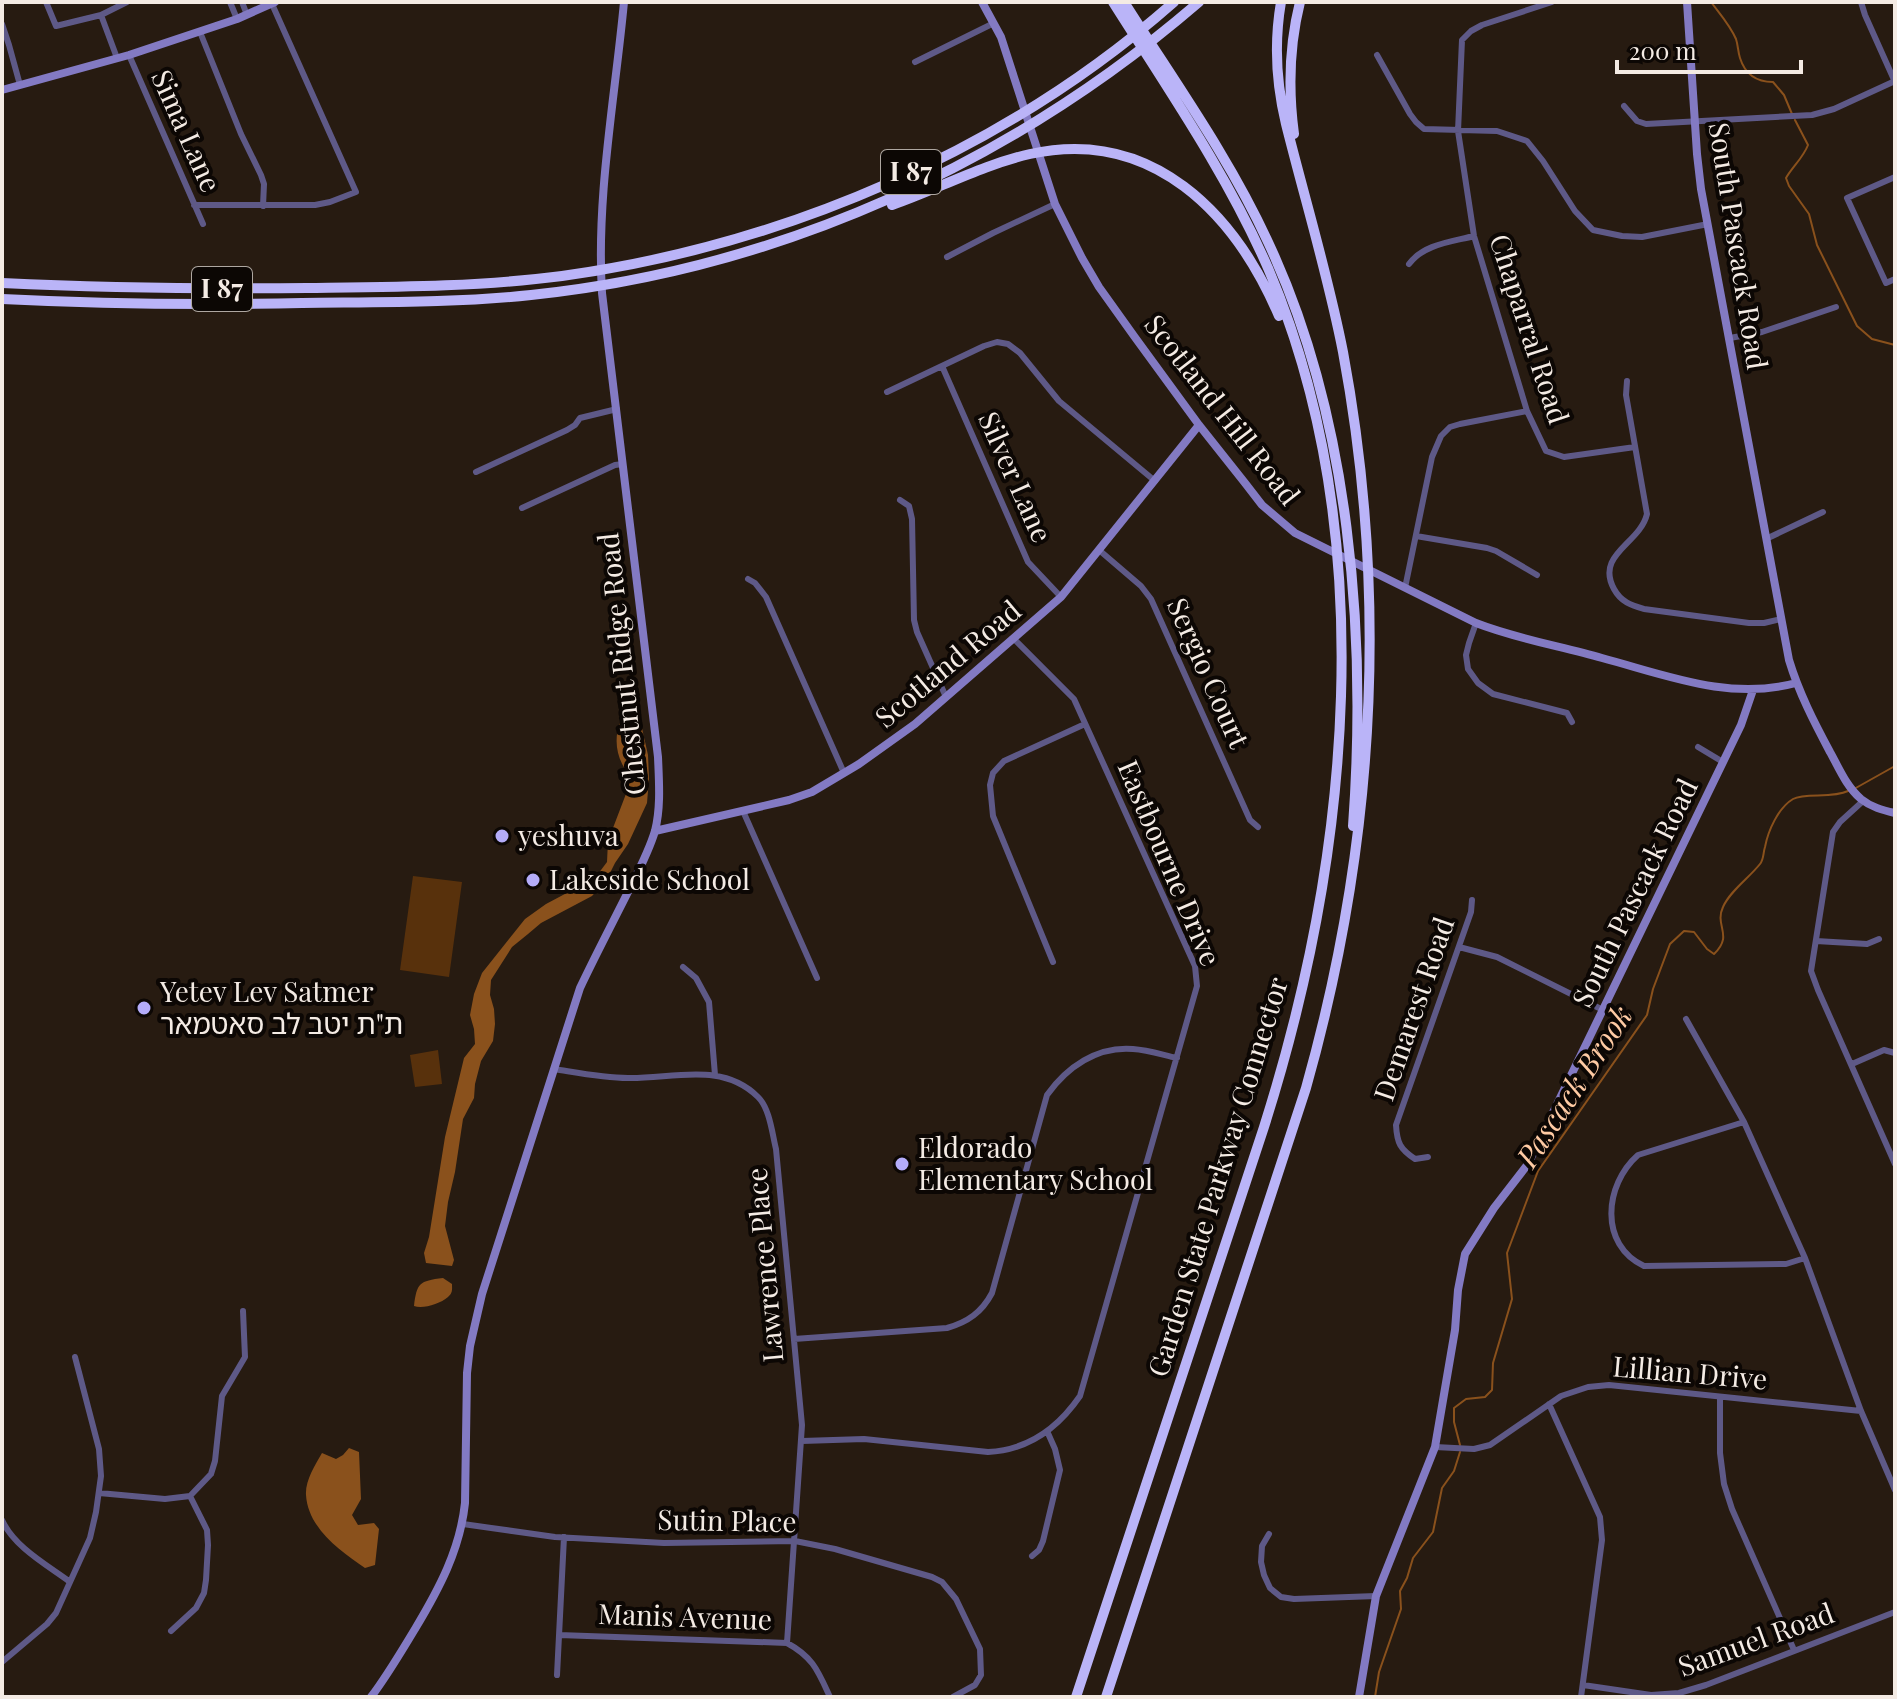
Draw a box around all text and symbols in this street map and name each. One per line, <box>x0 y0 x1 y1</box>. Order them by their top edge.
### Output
scale bar <box>1617 24 1801 74</box>
text: 200 m <box>1629 34 1697 66</box>
street label: Sima Lane <box>144 63 231 197</box>
street label: South Pascack Road <box>1702 120 1777 372</box>
road number: I 87 <box>881 150 941 194</box>
street label: Chaparral Road <box>1482 229 1579 428</box>
road number: I 87 <box>192 267 252 311</box>
street label: Scotland Hill Road <box>1137 306 1309 512</box>
street label: Silver Lane <box>971 405 1062 547</box>
street label: Chestnut Ridge Road <box>588 531 653 797</box>
street label: Scotland Road <box>866 591 1028 735</box>
street label: Sergio Court <box>1160 592 1259 754</box>
street label: Eastbourne Drive <box>1110 754 1230 971</box>
street label: South Pascack Road <box>1562 772 1705 1013</box>
place label: yeshuva <box>517 816 619 853</box>
marker: yeshuva <box>493 827 511 845</box>
place label: Lakeside School <box>549 860 750 897</box>
marker: Lakeside School <box>524 871 542 889</box>
street label: Demarest Road <box>1364 912 1461 1105</box>
place label: Yetev Lev Satmer ת"ת יטב לב סאטמאר <box>159 972 403 1041</box>
street label: Garden State Parkway Connector <box>1138 972 1295 1381</box>
water label: Pascack Brook <box>1506 997 1640 1175</box>
marker: Yetev Lev Satmer ת"ת יטב לב סאטמאר <box>135 999 153 1017</box>
place label: Eldorado Elementary School <box>918 1128 1153 1197</box>
marker: Eldorado Elementary School <box>893 1155 911 1173</box>
street label: Lawrence Place <box>737 1166 790 1364</box>
street label: Lillian Drive <box>1611 1346 1769 1397</box>
street label: Sutin Place <box>657 1500 797 1539</box>
street label: Samuel Road <box>1673 1593 1838 1684</box>
street label: Manis Avenue <box>597 1594 773 1637</box>

